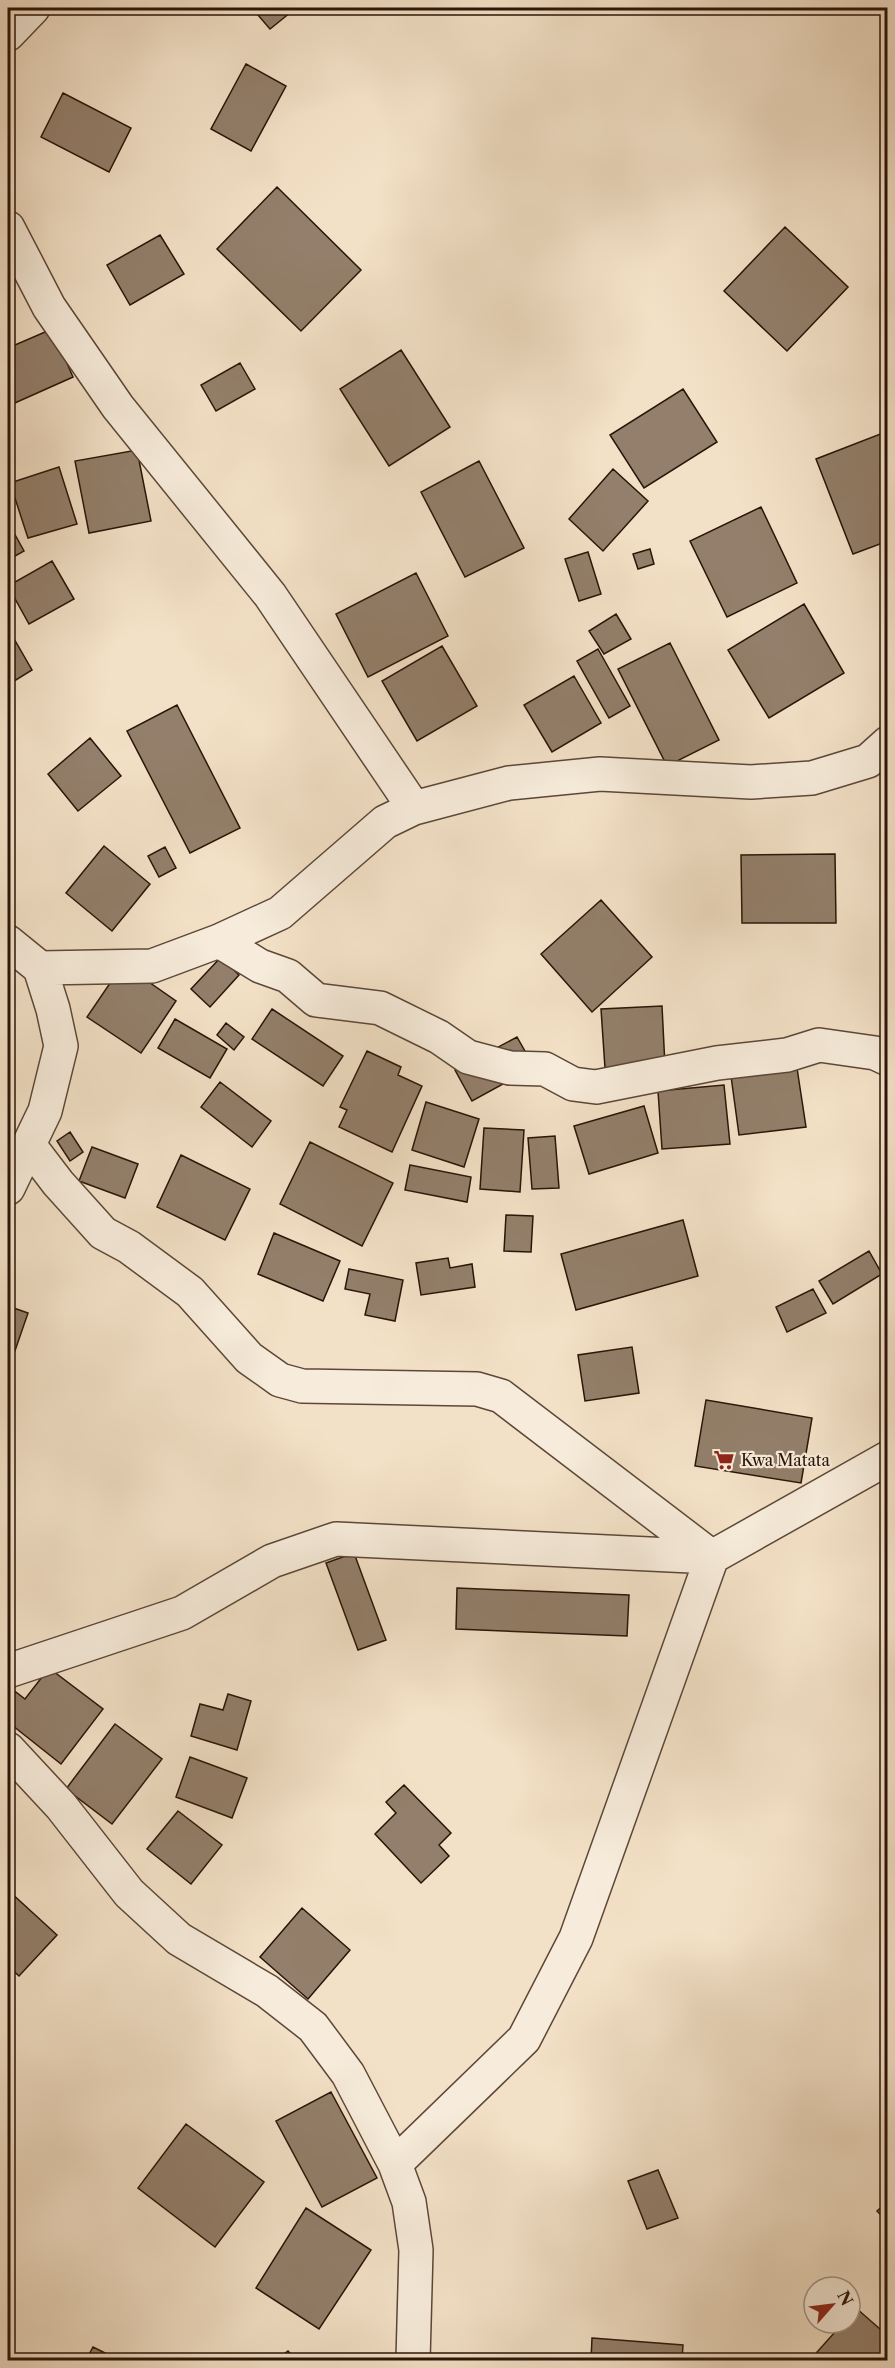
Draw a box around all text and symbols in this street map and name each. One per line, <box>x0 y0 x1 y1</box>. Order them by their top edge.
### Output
supermarket icon: Kwa Matata <box>712 1448 736 1472</box>
place label: Kwa Matata <box>741 1450 831 1470</box>
north arrow <box>802 2275 862 2335</box>
text: N <box>833 2287 857 2309</box>

